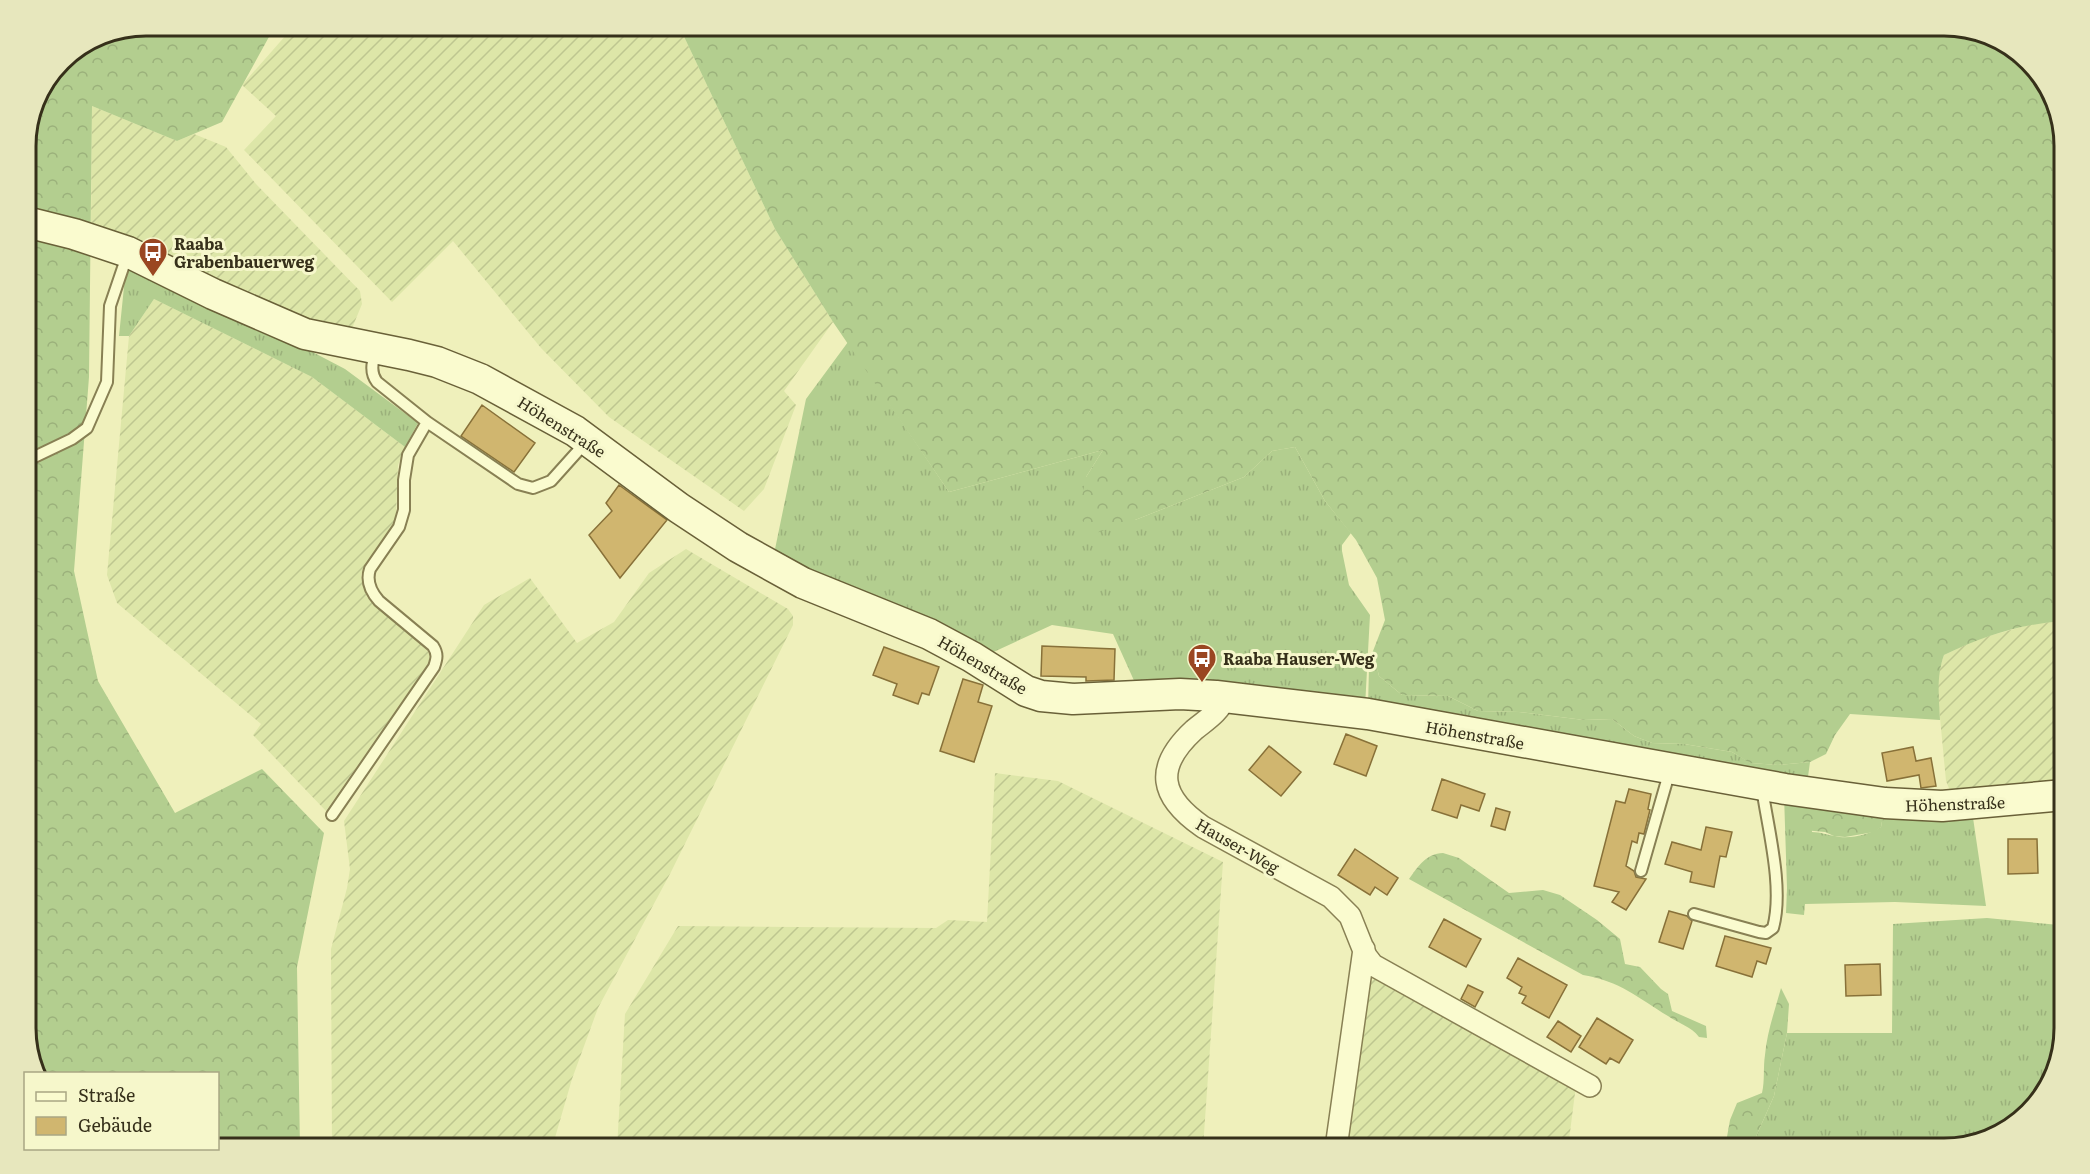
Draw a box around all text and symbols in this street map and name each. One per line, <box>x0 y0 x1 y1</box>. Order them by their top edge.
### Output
place label: Raaba Grabenbauerweg <box>174 231 315 273</box>
bus stop icon: Raaba Grabenbauerweg <box>137 236 169 278</box>
street label: Höhenstraße <box>513 389 611 463</box>
street label: Höhenstraße <box>934 629 1032 699</box>
bus stop icon: Raaba Hauser-Weg <box>1186 642 1218 684</box>
place label: Raaba Hauser-Weg <box>1223 646 1375 670</box>
street label: Höhenstraße <box>1424 713 1526 755</box>
street label: Höhenstraße <box>1905 789 2005 817</box>
street label: Hauser-Weg <box>1192 811 1284 879</box>
legend <box>24 1072 219 1150</box>
text: Straße <box>78 1081 135 1108</box>
text: Gebäude <box>78 1111 152 1138</box>

